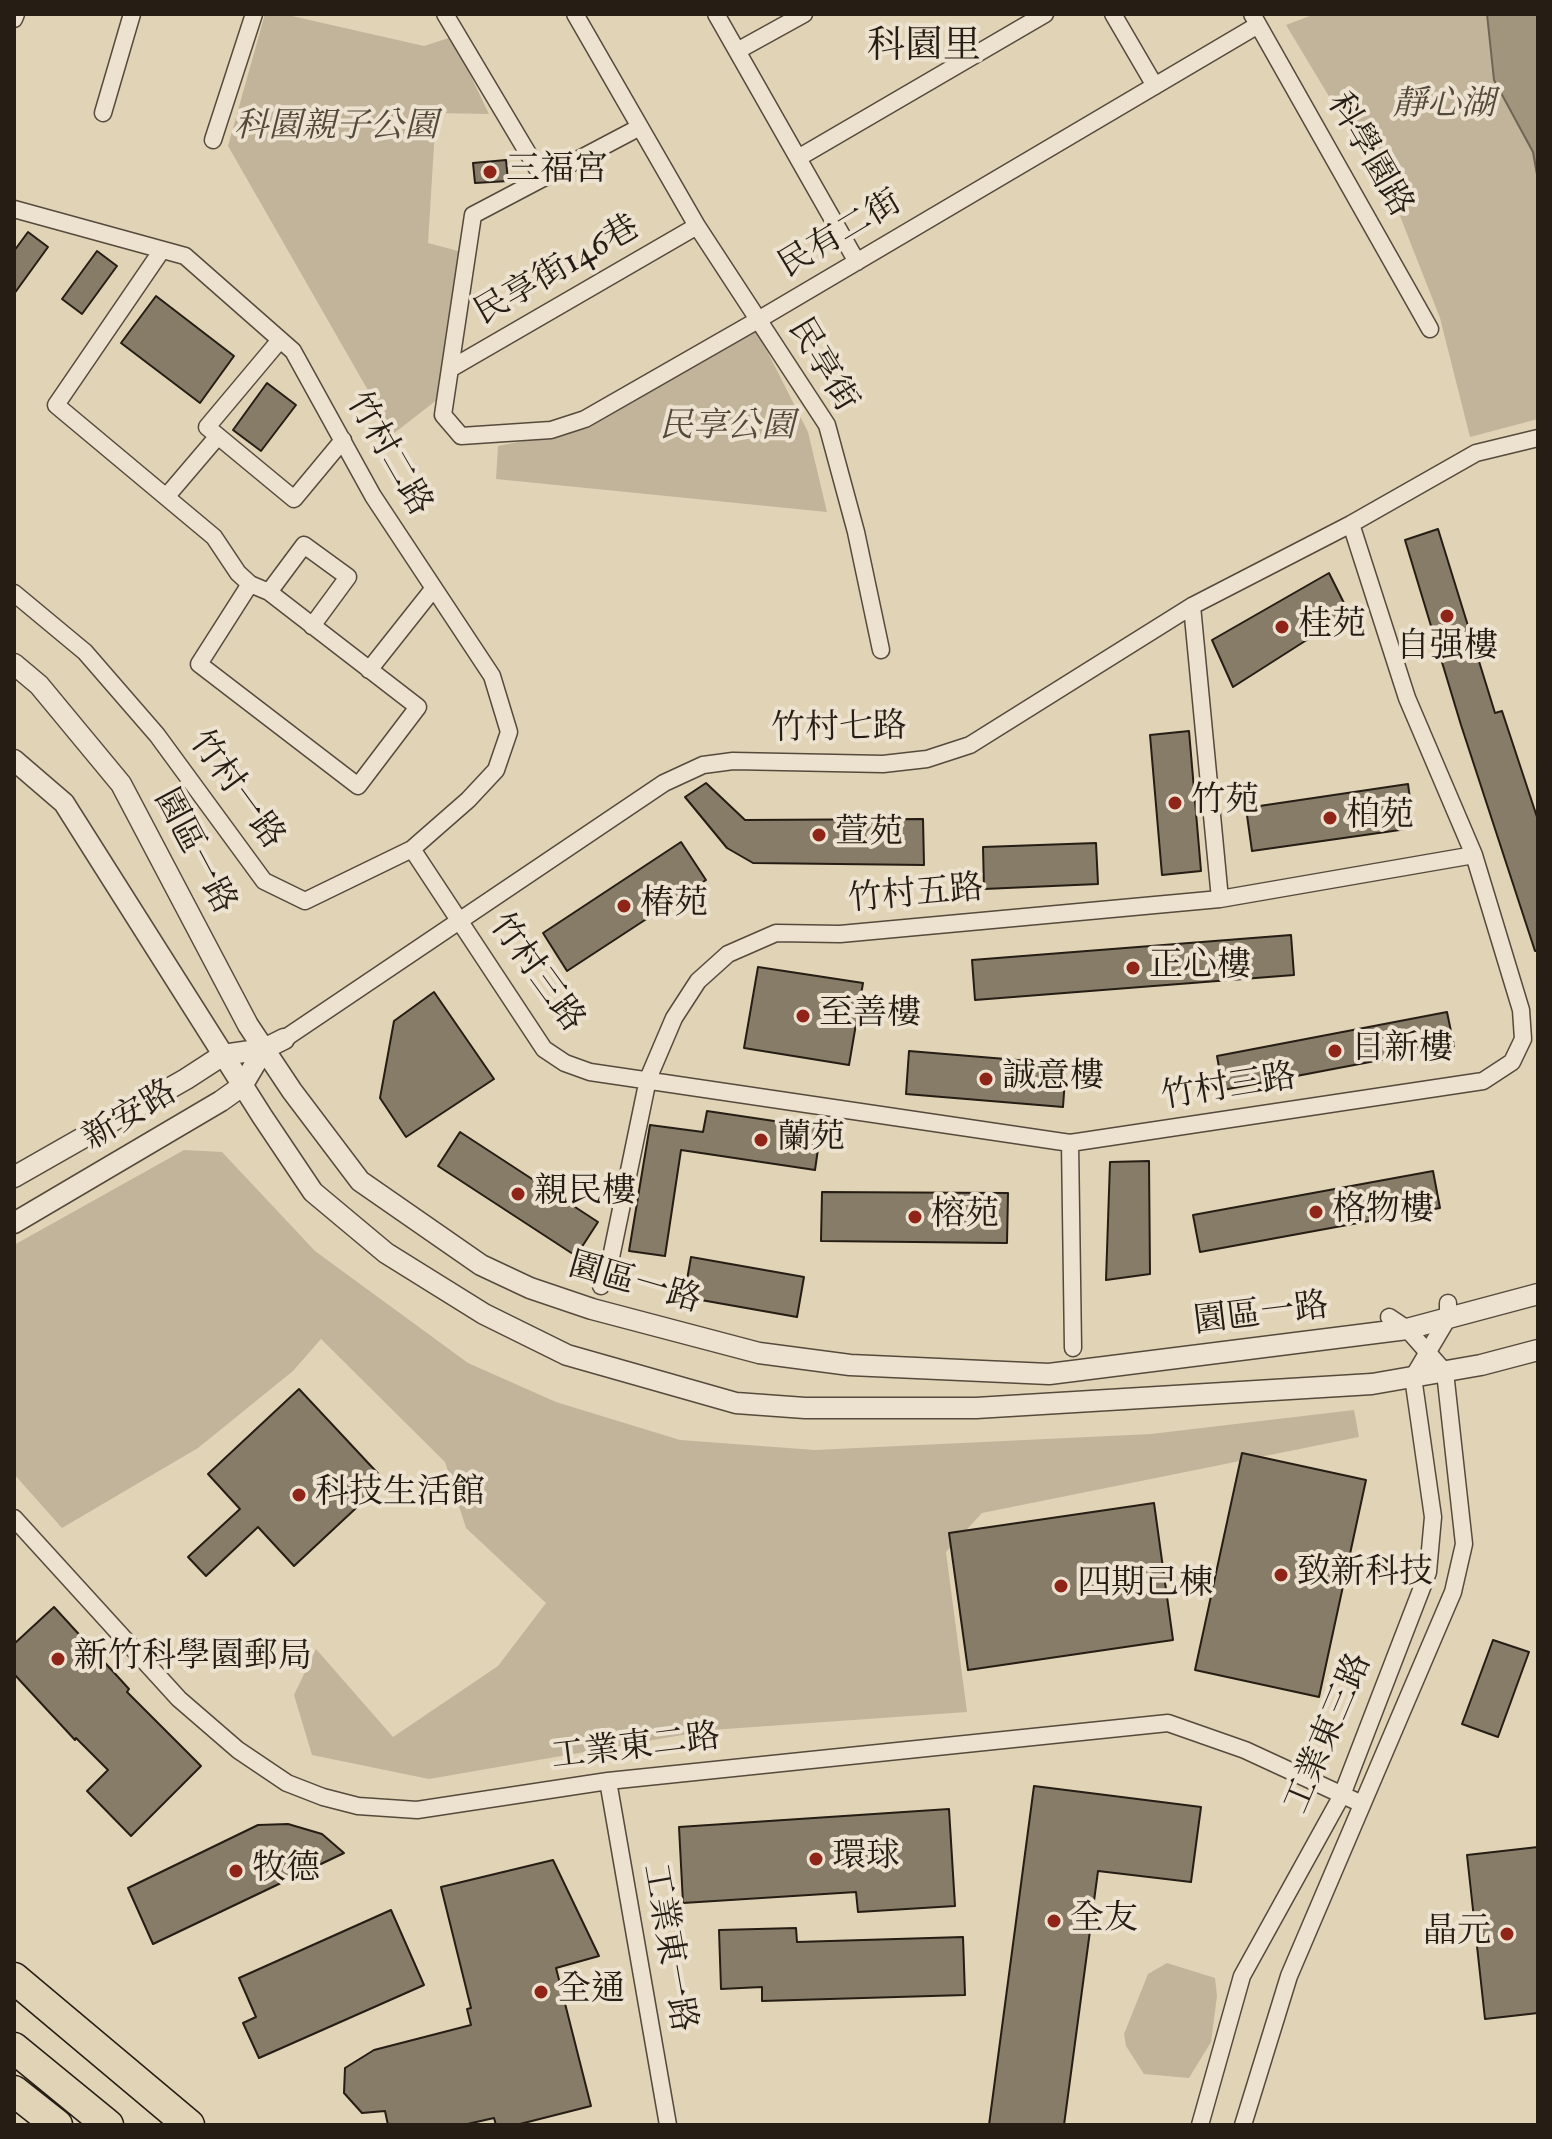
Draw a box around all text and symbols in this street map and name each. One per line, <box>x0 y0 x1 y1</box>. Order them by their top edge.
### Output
district label: 科園里 <box>867 26 981 72</box>
street label: 科學園路 <box>1316 87 1420 225</box>
park label: 靜心湖 <box>1393 87 1495 127</box>
park label: 科園親子公園 <box>234 109 438 149</box>
place label: 三福宮 <box>506 152 608 192</box>
marker: 三福宮 <box>481 163 499 181</box>
street label: 民有二街 <box>772 183 910 289</box>
street label: 民享街146巷 <box>468 208 648 336</box>
street label: 民享街 <box>777 312 865 420</box>
street label: 竹村二路 <box>335 386 439 524</box>
park label: 民享公園 <box>659 409 795 449</box>
place label: 桂苑 <box>1298 607 1366 647</box>
marker: 自强樓 <box>1438 607 1456 625</box>
marker: 桂苑 <box>1273 618 1291 636</box>
place label: 自强樓 <box>1396 629 1498 669</box>
street label: 竹村七路 <box>771 708 907 752</box>
street label: 竹村一路 <box>179 724 291 858</box>
street label: 園區一路 <box>143 782 243 922</box>
place label: 竹苑 <box>1191 783 1259 823</box>
marker: 竹苑 <box>1166 794 1184 812</box>
place label: 柏苑 <box>1346 798 1414 838</box>
marker: 柏苑 <box>1321 809 1339 827</box>
place label: 萱苑 <box>835 815 903 855</box>
marker: 萱苑 <box>810 826 828 844</box>
street label: 竹村五路 <box>846 870 986 922</box>
place label: 椿苑 <box>640 886 708 926</box>
marker: 椿苑 <box>615 897 633 915</box>
street label: 竹村三路 <box>479 907 591 1041</box>
place label: 正心樓 <box>1149 948 1251 988</box>
marker: 正心樓 <box>1124 959 1142 977</box>
place label: 至善樓 <box>819 996 921 1036</box>
marker: 至善樓 <box>794 1007 812 1025</box>
place label: 日新樓 <box>1351 1031 1453 1071</box>
marker: 日新樓 <box>1326 1042 1344 1060</box>
street label: 竹村三路 <box>1159 1058 1299 1120</box>
place label: 誠意樓 <box>1002 1059 1104 1099</box>
marker: 誠意樓 <box>977 1070 995 1088</box>
street label: 新安路 <box>77 1073 185 1161</box>
place label: 蘭苑 <box>777 1120 845 1160</box>
marker: 蘭苑 <box>752 1131 770 1149</box>
place label: 親民樓 <box>534 1174 636 1214</box>
marker: 親民樓 <box>509 1185 527 1203</box>
place label: 格物樓 <box>1332 1192 1434 1232</box>
place label: 榕苑 <box>931 1197 999 1237</box>
marker: 格物樓 <box>1307 1203 1325 1221</box>
marker: 榕苑 <box>906 1208 924 1226</box>
street label: 園區一路 <box>563 1247 705 1323</box>
street label: 園區一路 <box>1191 1287 1331 1345</box>
place label: 科技生活館 <box>315 1475 485 1515</box>
marker: 科技生活館 <box>290 1486 308 1504</box>
place label: 致新科技 <box>1297 1555 1433 1595</box>
place label: 四期己棟 <box>1077 1566 1213 1606</box>
marker: 致新科技 <box>1272 1566 1290 1584</box>
marker: 四期己棟 <box>1052 1577 1070 1595</box>
place label: 新竹科學園郵局 <box>74 1639 312 1679</box>
street label: 工業東三路 <box>1278 1648 1382 1820</box>
marker: 新竹科學園郵局 <box>49 1650 67 1668</box>
street label: 工業東二路 <box>549 1718 723 1780</box>
place label: 環球 <box>832 1839 900 1879</box>
marker: 環球 <box>807 1850 825 1868</box>
place label: 牧德 <box>252 1851 320 1891</box>
street label: 工業東一路 <box>632 1861 702 2035</box>
marker: 牧德 <box>227 1862 245 1880</box>
place label: 全友 <box>1070 1901 1138 1941</box>
marker: 全友 <box>1045 1912 1063 1930</box>
place label: 晶元 <box>1423 1914 1491 1954</box>
marker: 晶元 <box>1498 1925 1516 1943</box>
place label: 全通 <box>557 1972 625 2012</box>
marker: 全通 <box>532 1983 550 2001</box>

